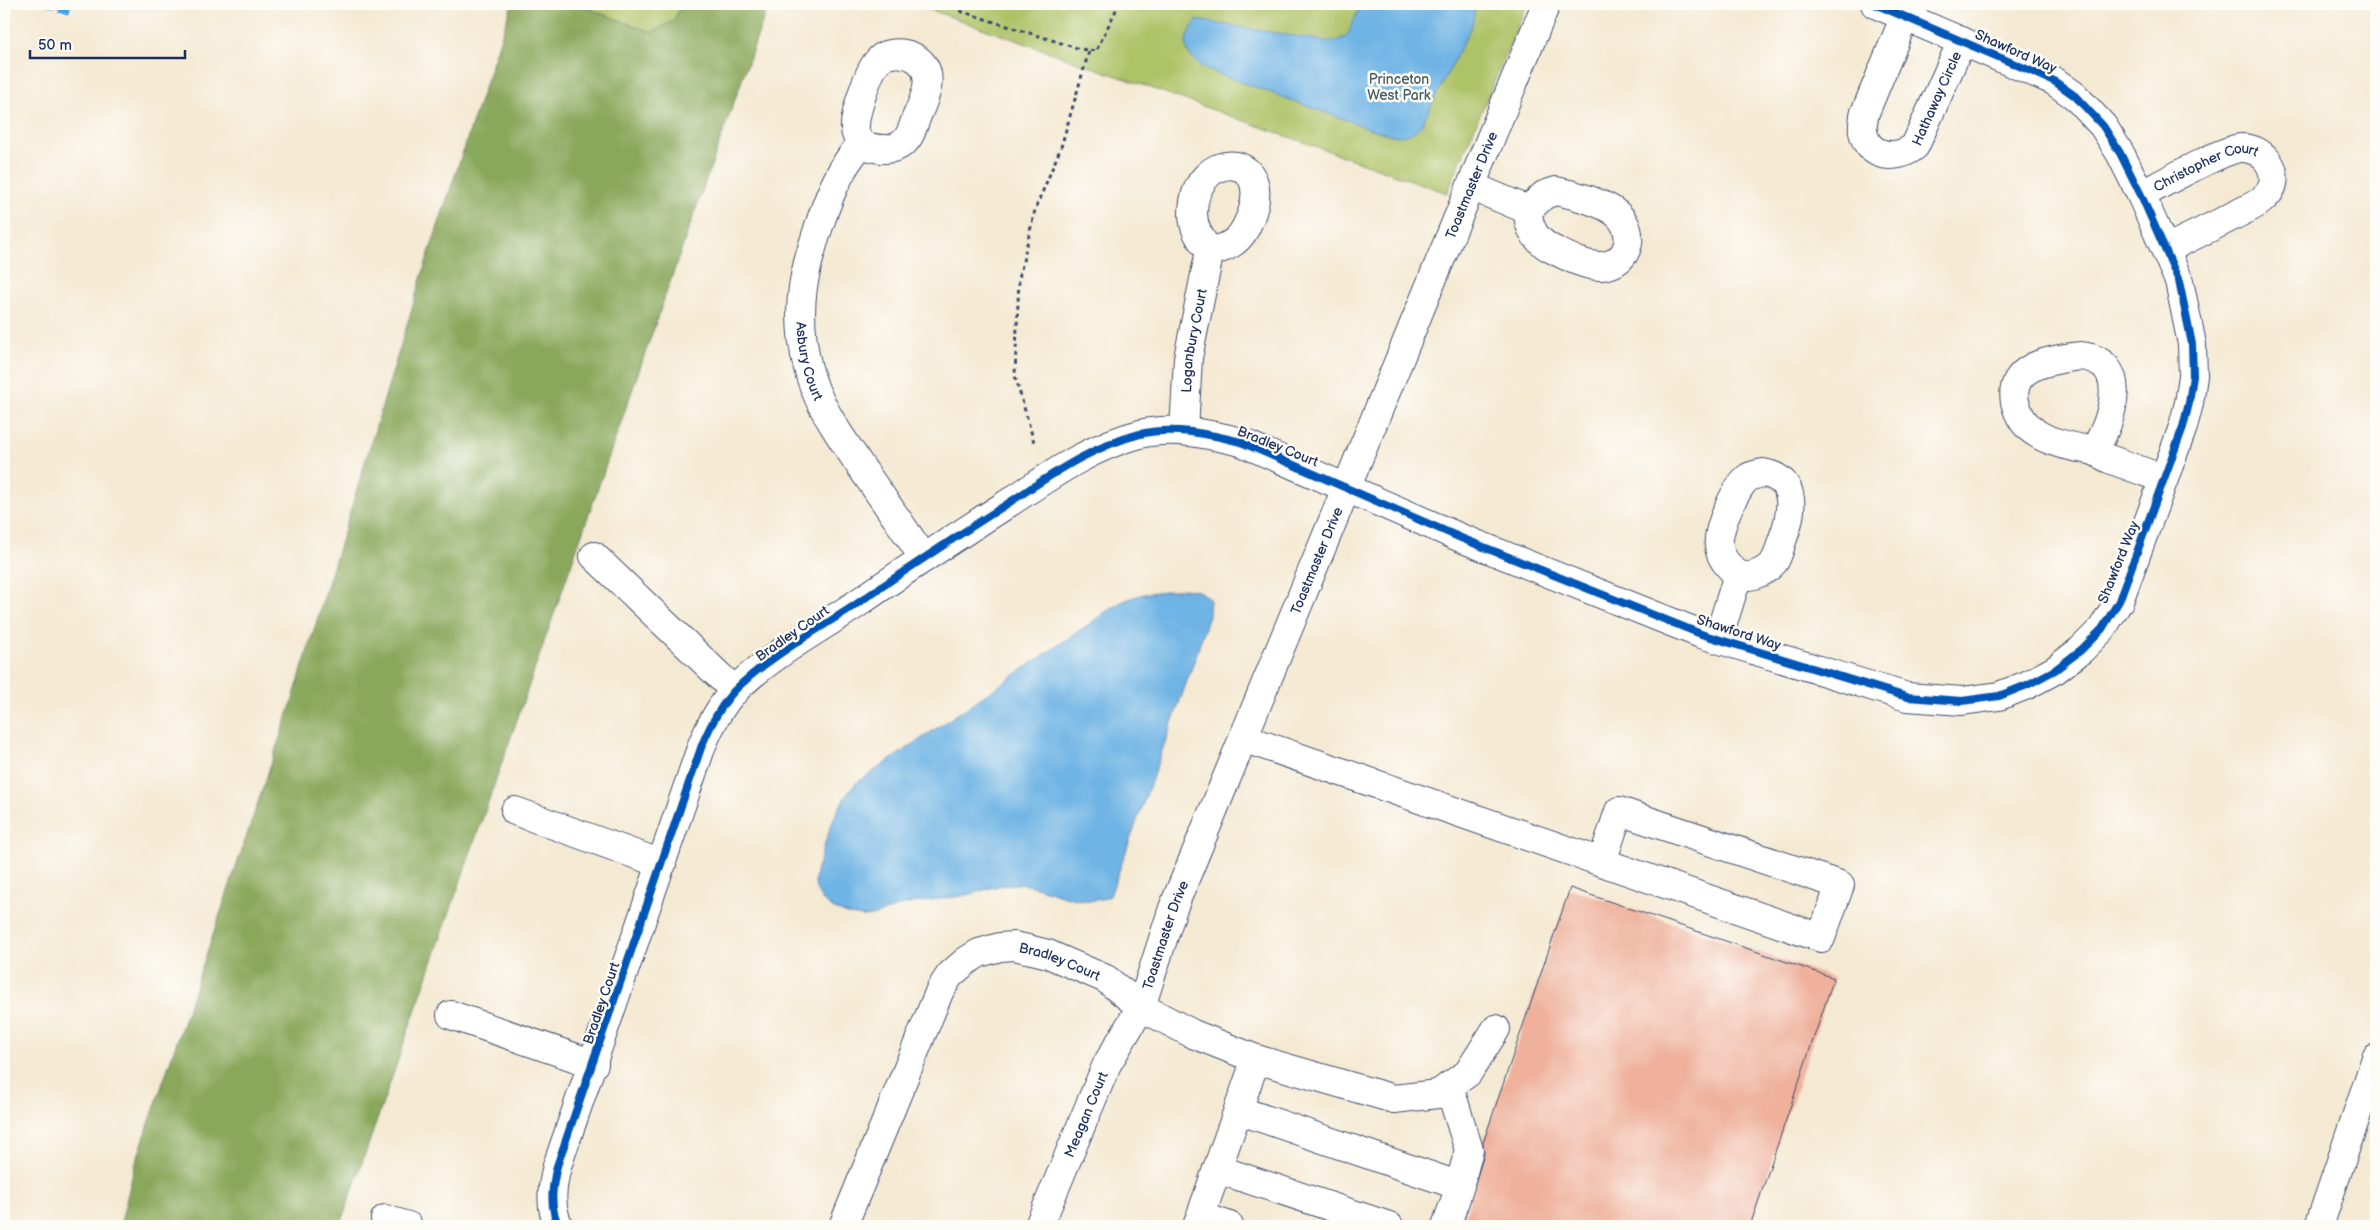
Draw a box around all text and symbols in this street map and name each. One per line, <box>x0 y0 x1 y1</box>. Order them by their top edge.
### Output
street label: Shawford Way <box>1972 26 2060 77</box>
scale bar <box>30 28 185 60</box>
text: 50 m <box>38 36 72 55</box>
street label: Hathaway Circle <box>1908 49 1965 148</box>
park label: Princeton West Park <box>1367 71 1431 104</box>
street label: Toastmaster Drive <box>1442 129 1501 242</box>
street label: Christopher Court <box>2151 140 2262 196</box>
street label: Loganbury Court <box>1178 287 1211 393</box>
street label: Asbury Court <box>792 321 827 404</box>
street label: Bradley Court <box>1235 423 1321 471</box>
street label: Toastmaster Drive <box>1287 505 1347 617</box>
street label: Shawford Way <box>2094 518 2143 606</box>
street label: Bradley Court <box>752 601 833 665</box>
street label: Shawford Way <box>1695 611 1784 654</box>
street label: Toastmaster Drive <box>1139 878 1192 992</box>
street label: Bradley Court <box>1017 939 1104 985</box>
street label: Bradley Court <box>579 959 624 1046</box>
street label: Meagan Court <box>1061 1069 1112 1160</box>

